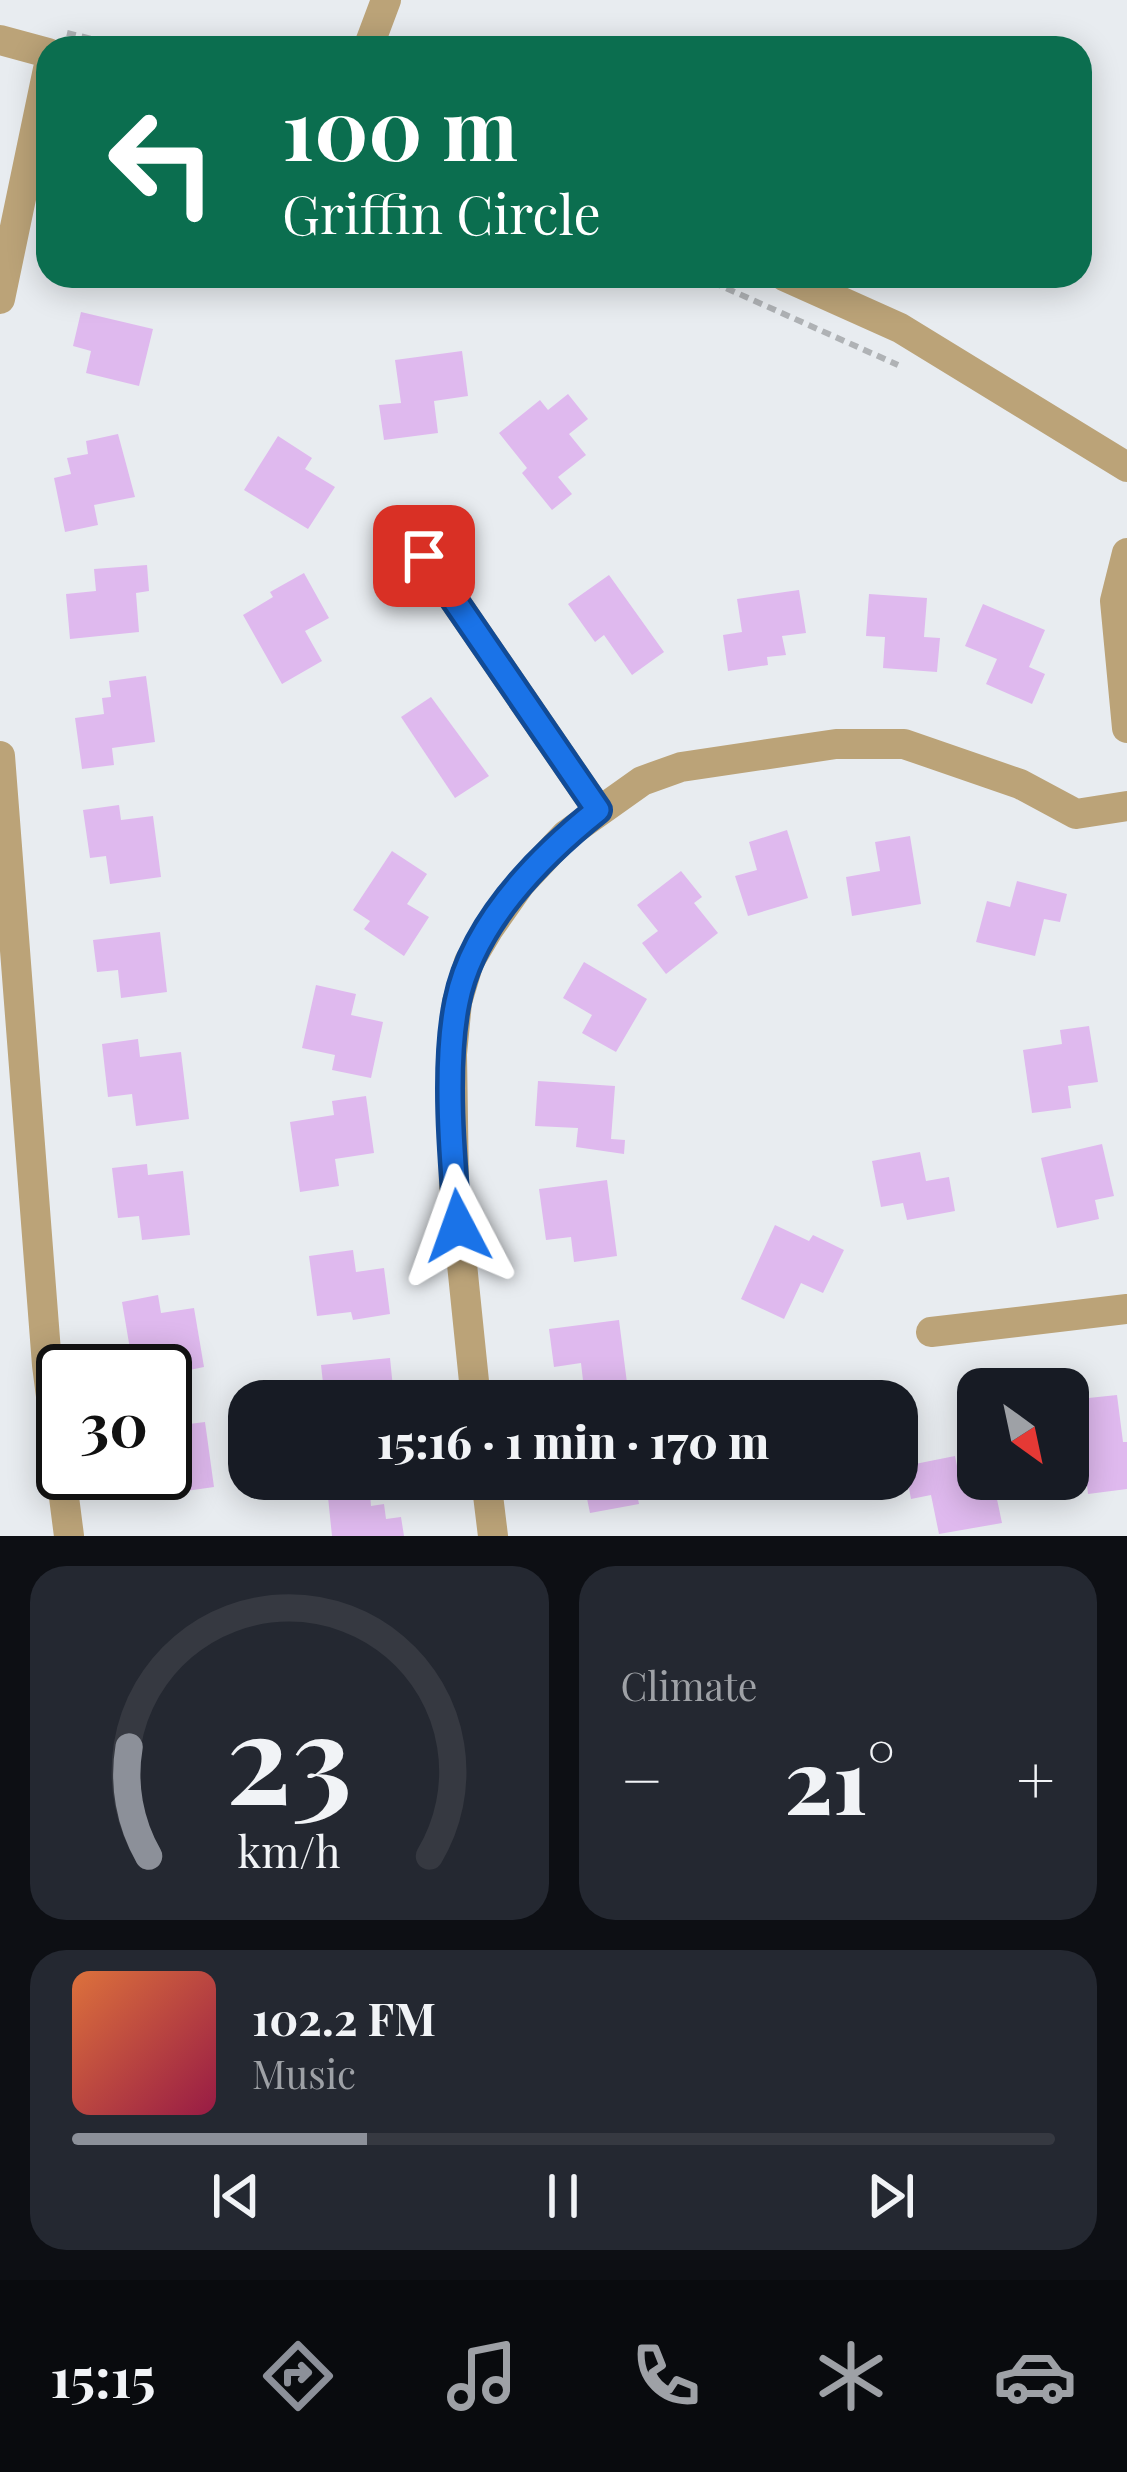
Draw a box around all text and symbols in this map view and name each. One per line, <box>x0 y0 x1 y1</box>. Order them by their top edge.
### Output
text: 100 m <box>282 70 518 182</box>
icon: left <box>84 84 240 240</box>
text: Griffin Circle <box>282 177 601 249</box>
pin <box>373 505 475 607</box>
icon: arrive <box>391 523 457 589</box>
position arrow <box>395 1163 521 1289</box>
speed limit sign: 30 <box>36 1344 192 1500</box>
north arrow <box>957 1368 1089 1500</box>
map controls <box>957 1368 1089 1500</box>
text: 15:16 · 1 min · 170 m <box>377 1410 769 1470</box>
text: Climate <box>621 1659 758 1711</box>
text: 23 <box>226 1670 352 1836</box>
text: 21° <box>785 1718 895 1838</box>
text: − <box>621 1734 663 1822</box>
text: + <box>1016 1734 1055 1822</box>
text: km/h <box>238 1822 341 1879</box>
text: 102.2 FM <box>252 1987 436 2047</box>
text: Music <box>252 2047 356 2099</box>
icon: previous <box>203 2163 269 2229</box>
icon: pause <box>530 2163 596 2229</box>
icon: next <box>858 2163 924 2229</box>
icon: directions <box>256 2334 340 2418</box>
icon: music <box>440 2334 524 2418</box>
icon: phone <box>624 2334 708 2418</box>
icon: climate <box>809 2334 893 2418</box>
icon: car <box>993 2334 1077 2418</box>
text: 15:15 <box>50 2340 156 2412</box>

